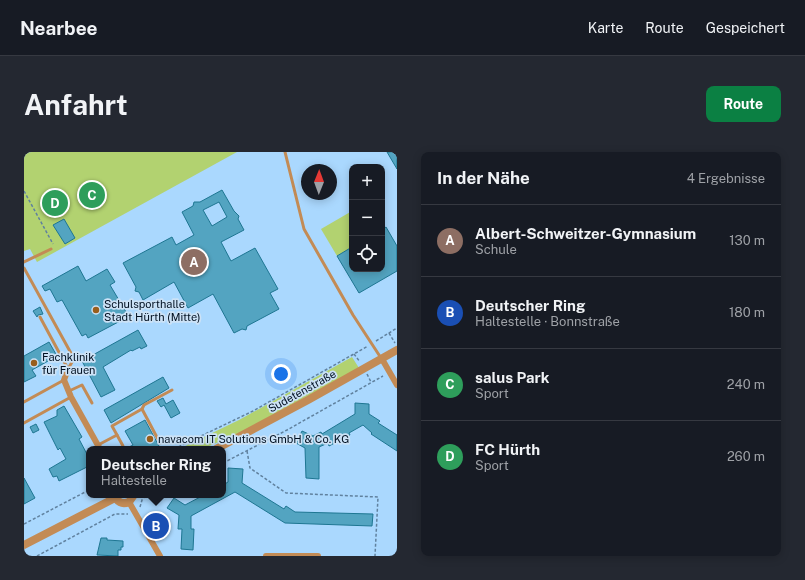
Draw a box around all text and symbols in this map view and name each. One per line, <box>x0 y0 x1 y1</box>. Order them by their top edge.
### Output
text: Nearbee <box>20 17 98 39</box>
text: Karte <box>588 20 623 36</box>
text: Route <box>645 20 684 36</box>
text: Gespeichert <box>706 20 785 36</box>
button: Route <box>706 86 781 122</box>
text: Anfahrt <box>24 88 128 121</box>
north arrow <box>301 164 337 200</box>
map controls <box>349 164 385 272</box>
button: + <box>349 164 385 200</box>
text: In der Nähe <box>437 168 530 188</box>
text: 4 Ergebnisse <box>687 171 765 186</box>
pin: C <box>79 180 105 210</box>
pin: D <box>42 188 68 218</box>
button: − <box>349 200 385 236</box>
text: Albert-Schweitzer-Gymnasium <box>475 225 696 242</box>
text: A <box>445 233 455 248</box>
text: 130 m <box>729 233 765 248</box>
button: locate <box>349 236 385 272</box>
text: Schule <box>475 242 517 257</box>
pin: A <box>181 247 207 277</box>
text: Deutscher Ring <box>475 297 585 314</box>
place label: Schulsporthalle Stadt Hürth (Mitte) <box>104 298 201 323</box>
marker: Schulsporthalle Stadt Hürth (Mitte) <box>91 305 101 315</box>
text: B <box>446 305 454 320</box>
text: 180 m <box>729 305 765 320</box>
text: Haltestelle · Bonnstraße <box>475 314 620 329</box>
place label: Fachklinik für Frauen <box>42 351 95 376</box>
marker: Fachklinik für Frauen <box>29 358 39 368</box>
your location <box>271 364 291 384</box>
street label: Sudetenstraße <box>266 367 338 415</box>
text: salus Park <box>475 369 549 386</box>
text: C <box>445 377 455 392</box>
text: 240 m <box>727 377 765 392</box>
text: Sport <box>475 386 509 401</box>
place label: navacom IT Solutions GmbH & Co. KG <box>158 433 349 445</box>
marker: navacom IT Solutions GmbH & Co. KG <box>145 434 155 444</box>
text: FC Hürth <box>475 441 540 458</box>
popup <box>86 446 226 498</box>
text: D <box>445 449 455 464</box>
text: 260 m <box>727 449 765 464</box>
text: Deutscher Ring <box>101 456 211 473</box>
text: Sport <box>475 458 509 473</box>
text: Haltestelle <box>101 473 167 488</box>
pin: B <box>143 511 169 541</box>

